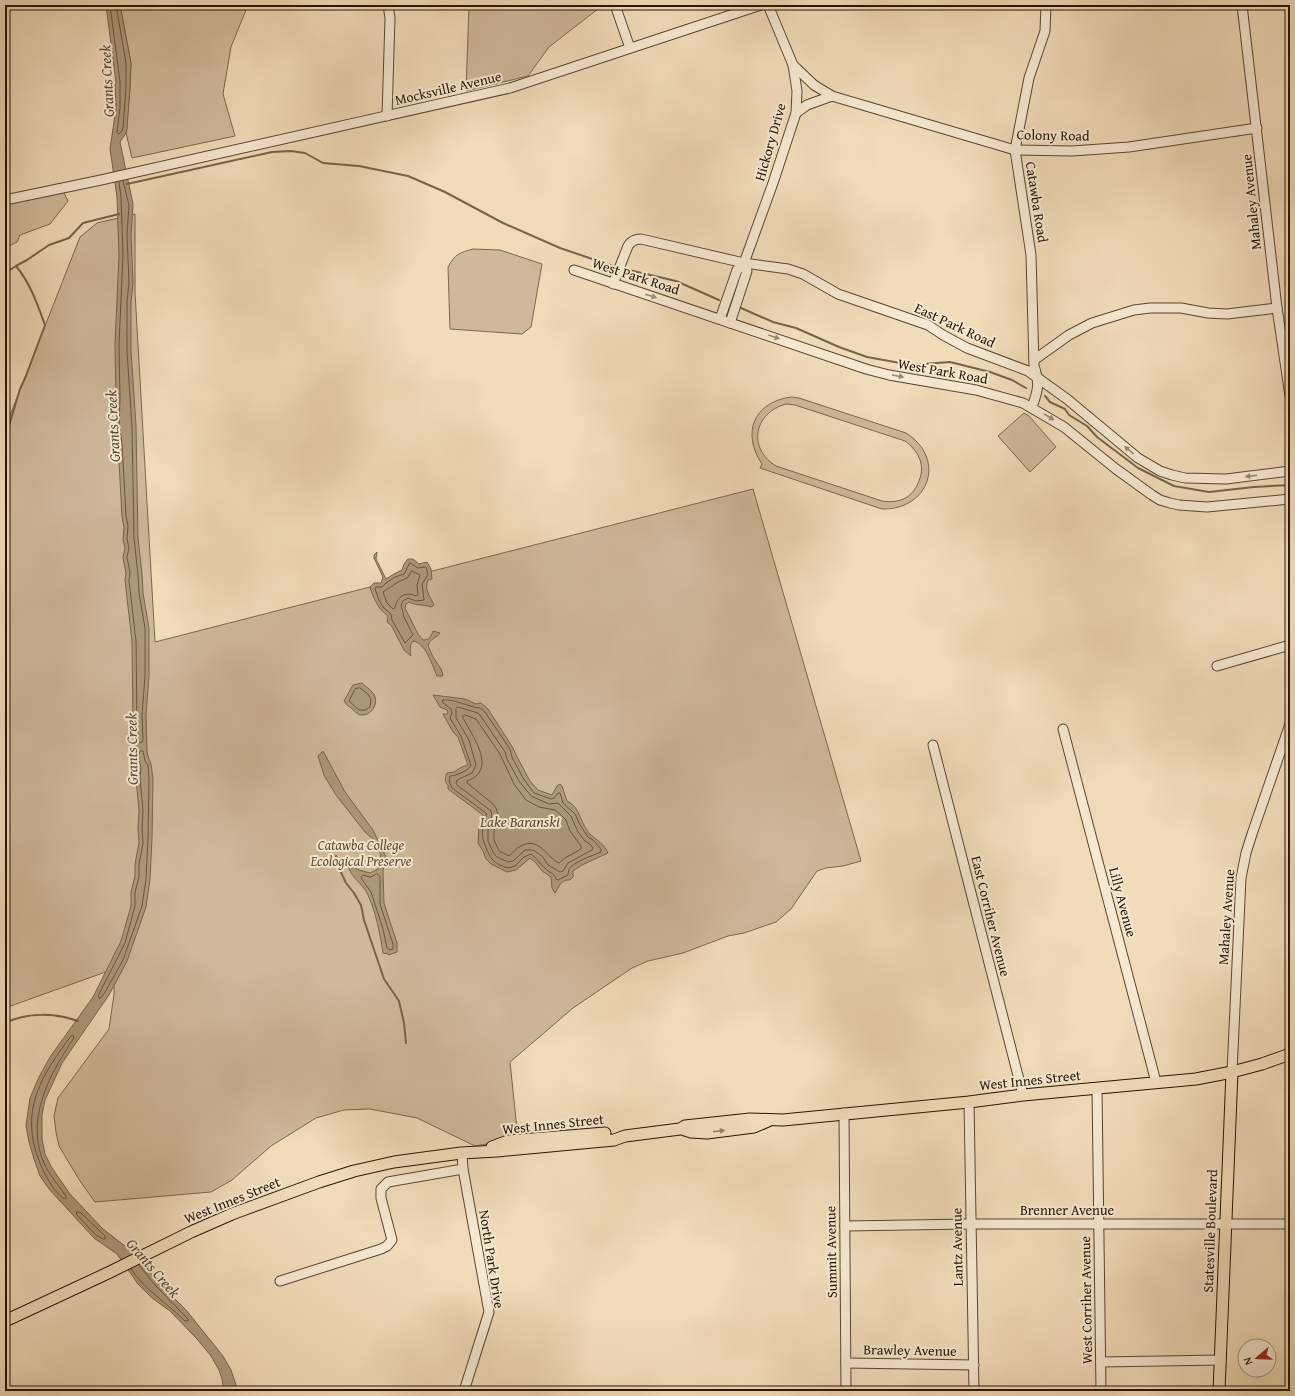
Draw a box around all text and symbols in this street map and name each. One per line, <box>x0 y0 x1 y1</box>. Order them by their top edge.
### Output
water label: Grants Creek <box>94 44 119 118</box>
street label: Mocksville Avenue <box>393 66 504 110</box>
street label: Hickory Drive <box>749 100 791 183</box>
street label: Colony Road <box>1016 124 1090 146</box>
street label: Mahaley Avenue <box>1236 153 1266 251</box>
street label: Catawba Road <box>1021 160 1053 244</box>
street label: West Park Road <box>590 252 683 300</box>
one-way arrow <box>645 293 657 299</box>
street label: East Park Road <box>911 298 999 353</box>
one-way arrow <box>768 335 780 341</box>
street label: West Park Road <box>897 353 990 389</box>
one-way arrow <box>892 374 904 380</box>
water label: Grants Creek <box>100 389 125 463</box>
one-way arrow <box>1043 414 1055 421</box>
one-way arrow <box>1123 446 1134 455</box>
one-way arrow <box>1245 473 1257 479</box>
water label: Grants Creek <box>120 713 143 785</box>
water label: Lake Baranski <box>479 811 560 832</box>
park label: Catawba College Ecological Preserve <box>309 835 412 871</box>
street label: East Corriher Avenue <box>966 854 1016 979</box>
street label: Lilly Avenue <box>1104 865 1142 940</box>
street label: Mahaley Avenue <box>1213 868 1239 966</box>
street label: West Innes Street <box>978 1065 1082 1095</box>
street label: West Innes Street <box>501 1109 605 1139</box>
one-way arrow <box>713 1128 725 1135</box>
street label: Statesville Boulevard <box>1198 1168 1222 1293</box>
street label: West Innes Street <box>181 1172 283 1228</box>
street label: Brenner Avenue <box>1020 1200 1115 1220</box>
street label: Summit Avenue <box>820 1205 842 1298</box>
street label: Lantz Avenue <box>946 1207 968 1286</box>
street label: North Park Drive <box>474 1208 510 1310</box>
water label: Grants Creek <box>122 1233 185 1302</box>
street label: West Corriher Avenue <box>1075 1235 1097 1364</box>
north arrow <box>1237 1338 1277 1378</box>
street label: Brawley Avenue <box>863 1339 957 1361</box>
text: N <box>1239 1355 1256 1367</box>

